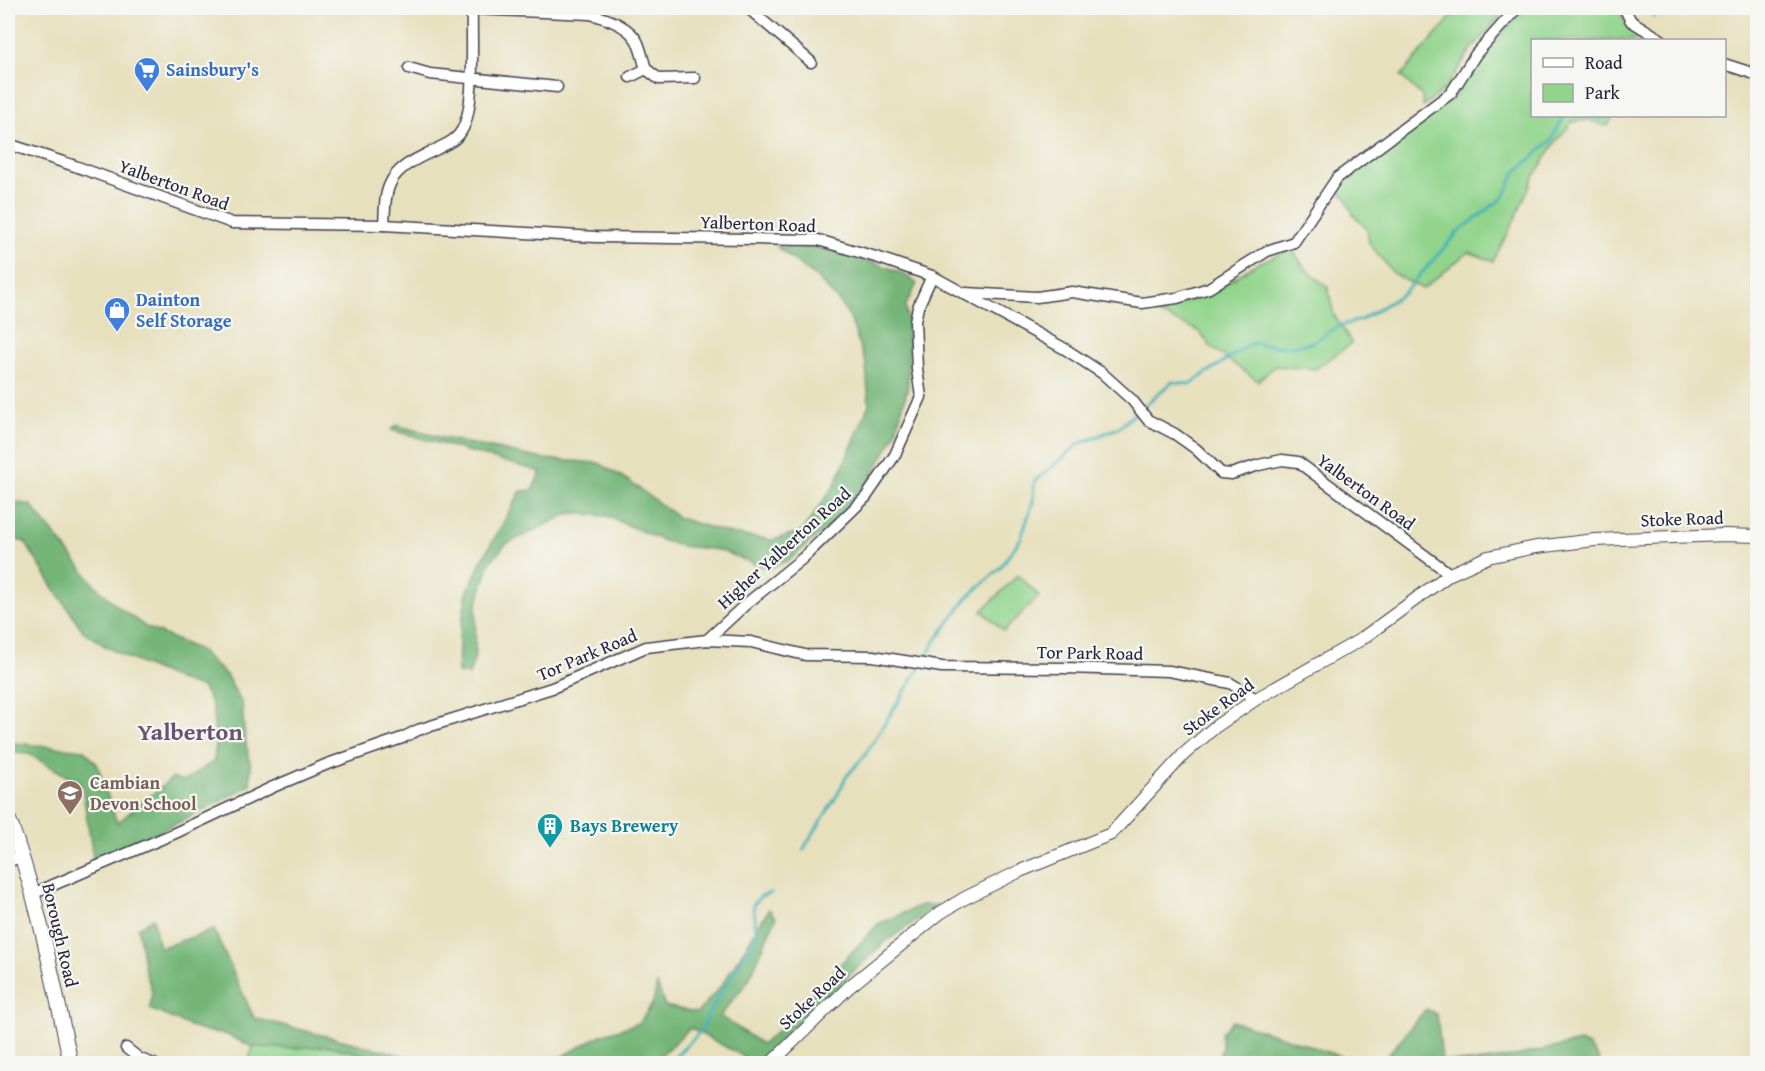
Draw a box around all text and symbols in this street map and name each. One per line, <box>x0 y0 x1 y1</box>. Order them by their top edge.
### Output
legend <box>1531 39 1726 117</box>
text: Road <box>1585 49 1623 76</box>
supermarket icon: Sainsbury's <box>132 55 162 93</box>
place label: Sainsbury's <box>166 56 259 83</box>
text: Park <box>1585 79 1621 106</box>
street label: Yalberton Road <box>115 152 234 217</box>
street label: Yalberton Road <box>700 208 817 239</box>
place label: Dainton Self Storage <box>136 286 232 334</box>
shop icon: Dainton Self Storage <box>102 295 132 333</box>
street label: Yalberton Road <box>1312 447 1421 537</box>
street label: Higher Yalberton Road <box>711 480 857 615</box>
street label: Stoke Road <box>1640 504 1724 533</box>
street label: Tor Park Road <box>533 621 641 688</box>
street label: Tor Park Road <box>1037 638 1144 667</box>
street label: Stoke Road <box>1176 671 1260 742</box>
district label: Yalberton <box>137 714 243 749</box>
place label: Cambian Devon School <box>90 769 197 817</box>
school or university icon: Cambian Devon School <box>55 778 85 816</box>
building icon: Bays Brewery <box>535 811 565 849</box>
place label: Bays Brewery <box>570 812 679 839</box>
street label: Borough Road <box>35 880 86 990</box>
street label: Stoke Road <box>772 959 852 1036</box>

